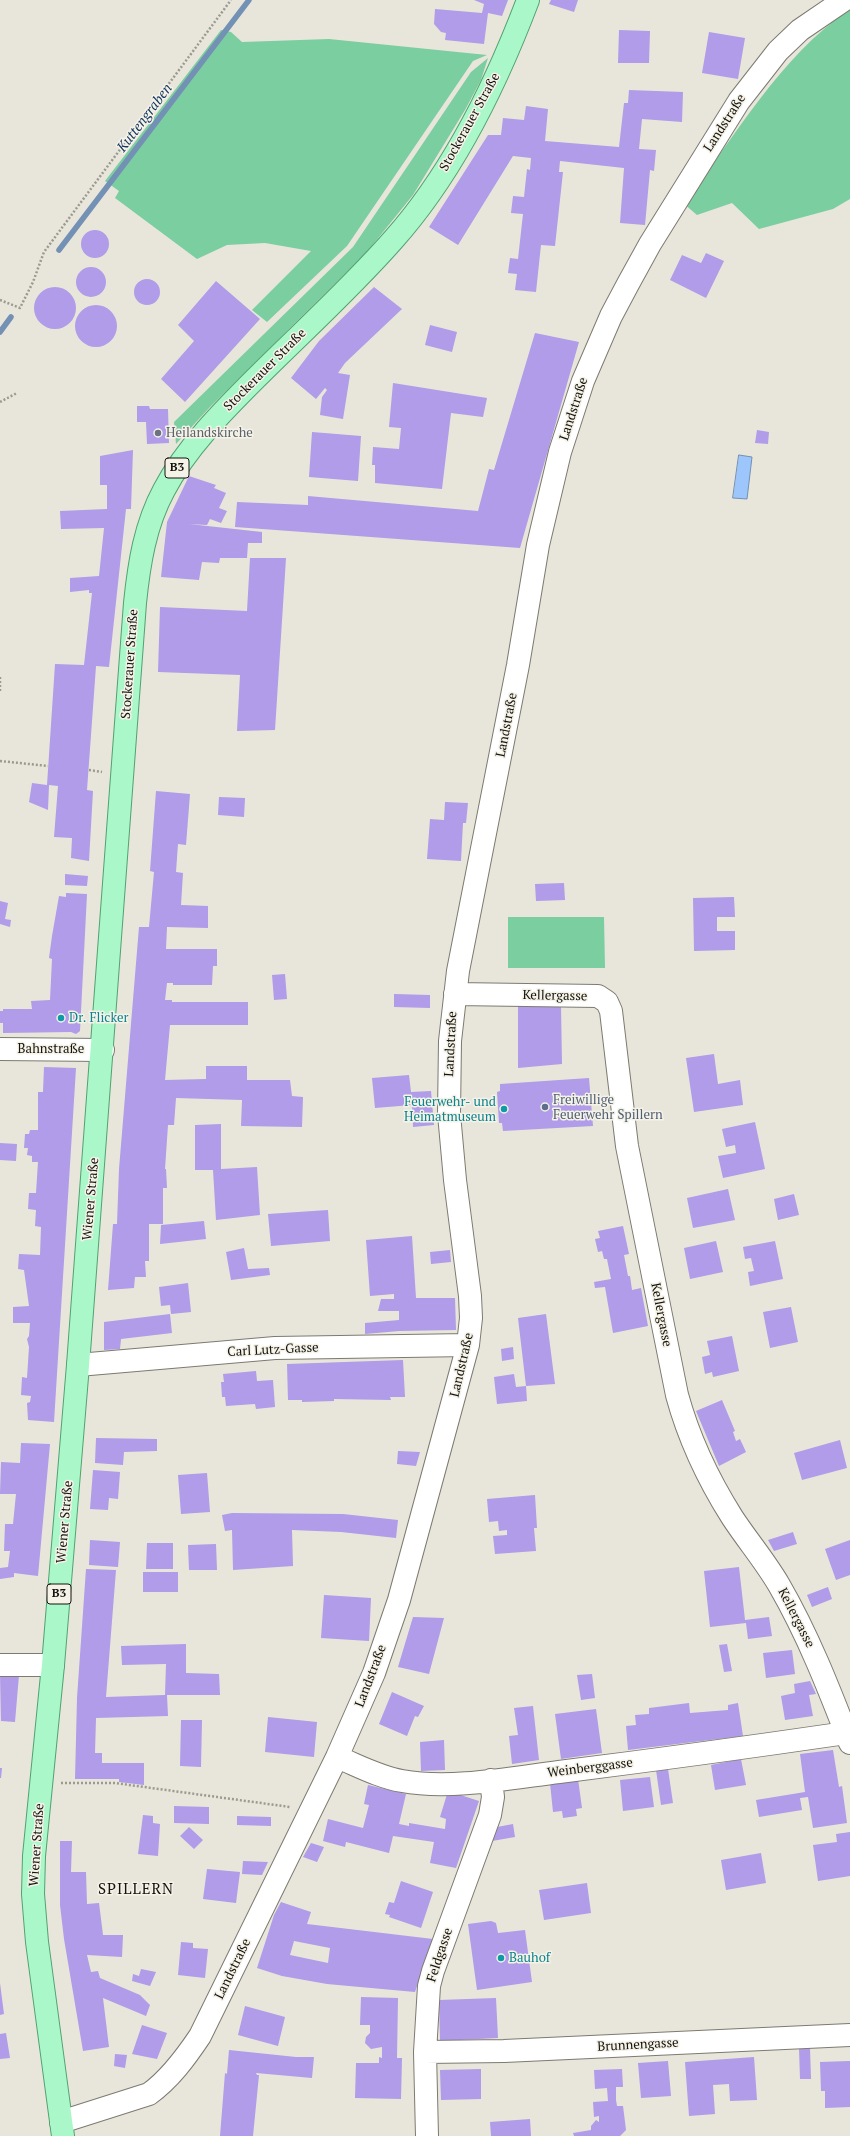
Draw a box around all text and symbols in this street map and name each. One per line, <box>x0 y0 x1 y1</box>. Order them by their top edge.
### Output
street label: Stockerauer Straße <box>437 70 503 174</box>
water label: Kuttengraben <box>114 81 176 155</box>
street label: Landstraße <box>701 91 749 155</box>
street label: Stockerauer Straße <box>221 326 309 414</box>
street label: Landstraße <box>556 375 592 443</box>
place label: Heilandskirche <box>166 425 253 441</box>
marker: Heilandskirche <box>153 428 163 438</box>
road number: B3 <box>165 458 189 478</box>
street label: Stockerauer Straße <box>118 609 142 719</box>
street label: Landstraße <box>493 691 521 759</box>
street label: Kellergasse <box>522 988 588 1004</box>
place label: Dr. Flicker <box>69 1010 129 1026</box>
street label: Landstraße <box>441 1011 461 1077</box>
marker: Dr. Flicker <box>56 1013 66 1023</box>
street label: Bahnstraße <box>18 1041 84 1057</box>
place label: Freiwillige Feuerwehr Spillern <box>553 1092 663 1123</box>
place label: Feuerwehr- und Heimatmuseum <box>404 1094 496 1125</box>
marker: Freiwillige Feuerwehr Spillern <box>540 1102 550 1112</box>
marker: Feuerwehr- und Heimatmuseum <box>499 1104 509 1114</box>
street label: Wiener Straße <box>80 1157 102 1241</box>
street label: Kellergasse <box>647 1282 675 1348</box>
street label: Landstraße <box>447 1331 477 1399</box>
street label: Carl Lutz-Gasse <box>227 1340 319 1360</box>
street label: Wiener Straße <box>54 1480 76 1564</box>
road number: B3 <box>47 1584 71 1604</box>
street label: Kellergasse <box>774 1586 818 1650</box>
street label: Landstraße <box>352 1643 390 1709</box>
street label: Weinberggasse <box>546 1755 634 1781</box>
street label: Wiener Straße <box>26 1803 48 1887</box>
district label: SPILLERN <box>98 1881 174 1899</box>
street label: Feldgasse <box>424 1926 456 1984</box>
street label: Landstraße <box>212 1936 254 2002</box>
place label: Bauhof <box>509 1950 550 1966</box>
marker: Bauhof <box>496 1953 506 1963</box>
street label: Brunnengasse <box>597 2035 679 2055</box>

